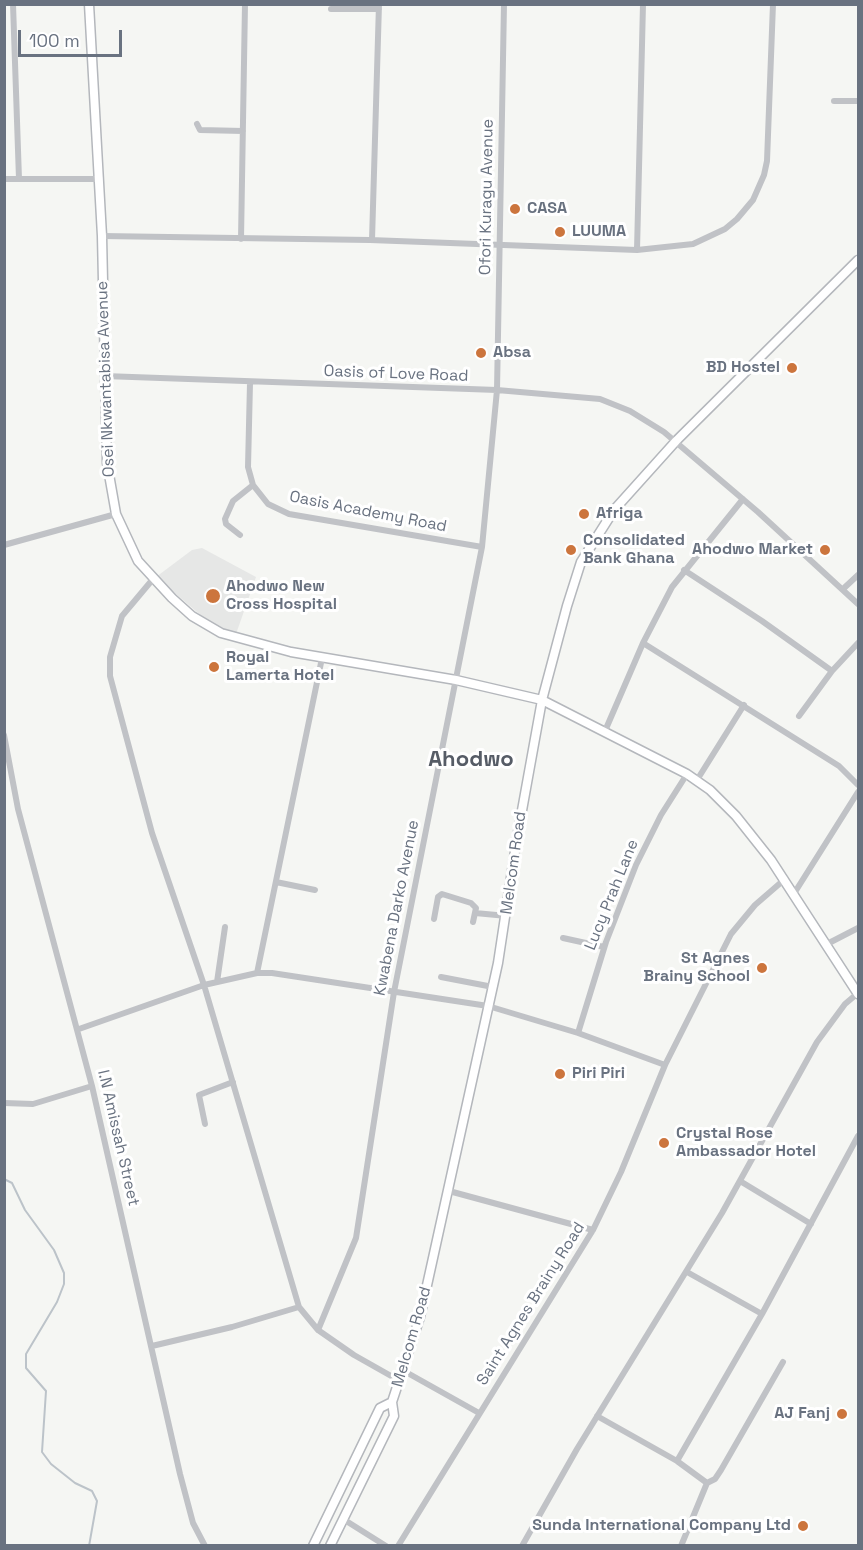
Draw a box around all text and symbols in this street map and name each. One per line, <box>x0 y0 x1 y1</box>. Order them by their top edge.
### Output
scale bar <box>21 18 124 56</box>
text: 100 m <box>29 29 80 52</box>
street label: Ofori Kuragu Avenue <box>476 119 498 275</box>
place label: CASA <box>527 199 567 219</box>
marker: CASA <box>508 202 522 216</box>
place label: LUUMA <box>572 222 626 242</box>
marker: LUUMA <box>553 225 567 239</box>
street label: Osei Nkwantabisa Avenue <box>93 281 119 477</box>
place label: Absa <box>493 343 531 363</box>
marker: Absa <box>474 346 488 360</box>
place label: BD Hostel <box>706 358 780 378</box>
marker: BD Hostel <box>785 361 799 375</box>
street label: Oasis of Love Road <box>323 362 469 386</box>
street label: Oasis Academy Road <box>288 487 448 537</box>
place label: Afriga <box>596 504 643 524</box>
marker: Afriga <box>577 507 591 521</box>
place label: Consolidated Bank Ghana <box>583 531 685 569</box>
place label: Ahodwo Market <box>692 540 813 560</box>
marker: Consolidated Bank Ghana <box>564 543 578 557</box>
marker: Ahodwo Market <box>818 543 832 557</box>
place label: Ahodwo New Cross Hospital <box>226 577 337 615</box>
marker: Ahodwo New Cross Hospital <box>204 587 222 605</box>
place label: Royal Lamerta Hotel <box>226 648 334 686</box>
marker: Royal Lamerta Hotel <box>207 660 221 674</box>
district label: Ahodwo <box>428 747 514 773</box>
street label: Melcom Road <box>497 810 531 916</box>
street label: Kwabena Darko Avenue <box>371 818 423 998</box>
street label: Lucy Prah Lane <box>581 837 643 953</box>
place label: St Agnes Brainy School <box>643 949 750 987</box>
marker: St Agnes Brainy School <box>755 961 769 975</box>
place label: Piri Piri <box>572 1064 625 1084</box>
marker: Piri Piri <box>553 1067 567 1081</box>
street label: I.N Amissah Street <box>93 1068 143 1208</box>
place label: Crystal Rose Ambassador Hotel <box>676 1124 816 1162</box>
marker: Crystal Rose Ambassador Hotel <box>657 1136 671 1150</box>
street label: Saint Agnes Brainy Road <box>473 1219 589 1389</box>
street label: Melcom Road <box>388 1284 436 1390</box>
place label: AJ Fanj <box>774 1404 830 1424</box>
marker: AJ Fanj <box>835 1407 849 1421</box>
place label: Sunda International Company Ltd <box>532 1516 791 1536</box>
marker: Sunda International Company Ltd <box>796 1519 810 1533</box>

